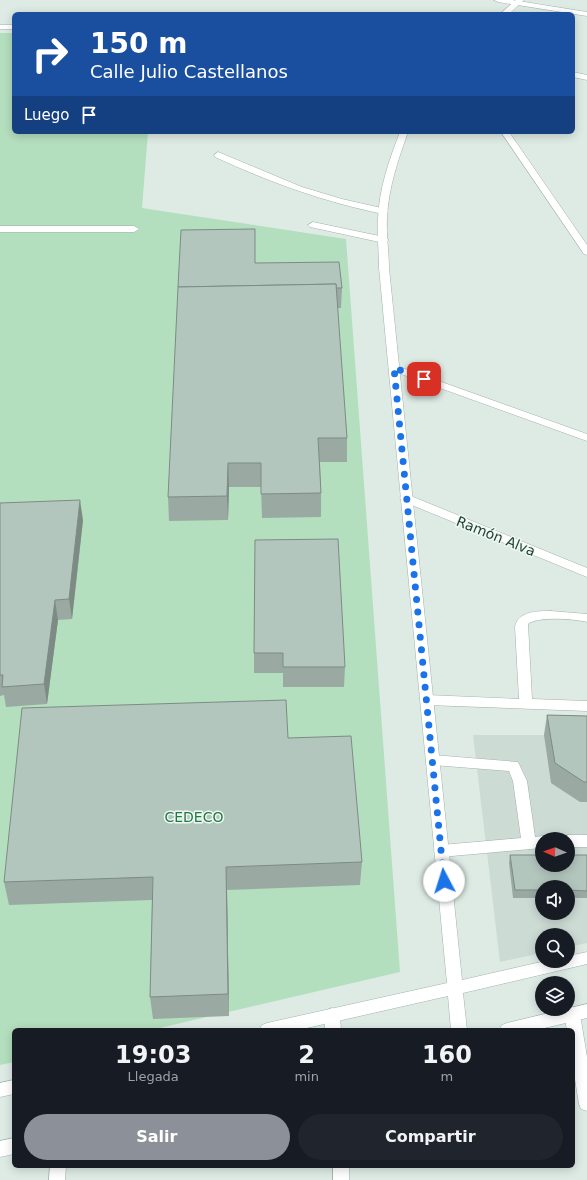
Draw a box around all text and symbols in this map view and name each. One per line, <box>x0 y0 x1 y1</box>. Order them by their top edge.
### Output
text: 150 m <box>90 27 187 60</box>
icon: right <box>24 28 76 80</box>
text: Calle Julio Castellanos <box>90 61 288 82</box>
icon: arrive <box>78 104 100 126</box>
text: Luego <box>24 106 70 124</box>
pin <box>407 362 441 396</box>
icon: arrive <box>413 368 435 390</box>
street label: Ramón Alva <box>454 513 538 559</box>
park label: CEDECO <box>164 809 224 825</box>
north arrow <box>535 832 575 872</box>
map controls <box>535 832 575 1016</box>
position arrow <box>423 860 465 902</box>
button: sound <box>535 880 575 920</box>
button: search <box>535 928 575 968</box>
button: layers <box>535 976 575 1016</box>
text: 19:03 <box>115 1041 191 1069</box>
text: 2 <box>298 1041 315 1069</box>
text: 160 <box>422 1041 472 1069</box>
text: Llegada <box>128 1069 179 1084</box>
text: min <box>294 1069 319 1084</box>
text: m <box>441 1069 453 1084</box>
button: Salir <box>24 1114 290 1160</box>
button: Compartir <box>298 1114 563 1160</box>

